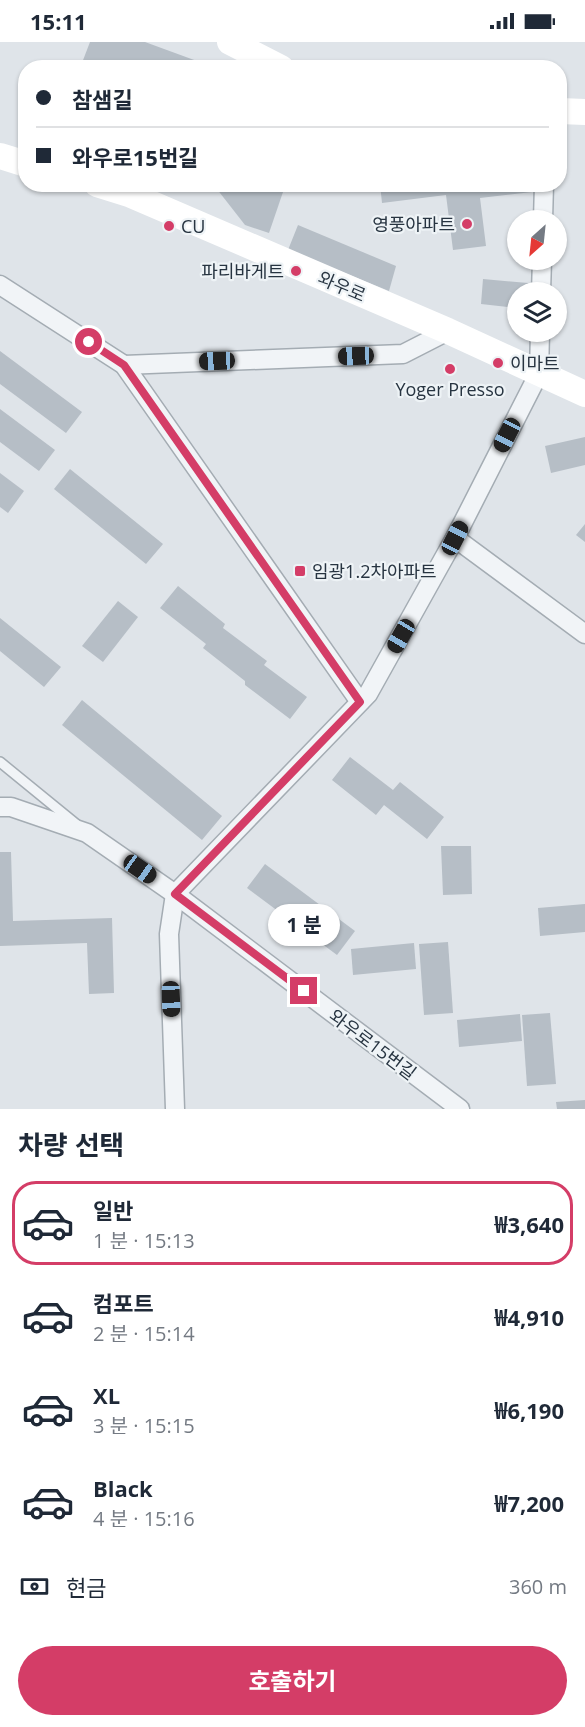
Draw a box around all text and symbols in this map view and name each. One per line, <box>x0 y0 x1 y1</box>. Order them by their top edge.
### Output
text: 15:11 <box>30 6 87 36</box>
text: 참샘길 <box>72 84 133 114</box>
text: 와우로15번길 <box>72 142 198 172</box>
north arrow <box>507 210 567 270</box>
map controls <box>507 210 567 342</box>
place label: 영풍아파트 <box>372 212 455 236</box>
place label: CU <box>181 214 205 238</box>
marker: 영풍아파트 <box>460 217 474 231</box>
marker: CU <box>162 219 176 233</box>
place label: 파리바게트 <box>201 259 284 283</box>
marker: 파리바게트 <box>289 264 303 278</box>
street label: 와우로 <box>314 265 370 307</box>
button: layers <box>507 282 567 342</box>
route start <box>75 328 102 355</box>
car <box>338 346 374 366</box>
car <box>199 351 235 371</box>
place label: 이마트 <box>510 351 560 375</box>
marker: 이마트 <box>491 356 505 370</box>
marker: Yoger Presso <box>443 362 457 376</box>
place label: Yoger Presso <box>395 377 505 401</box>
car <box>491 415 523 455</box>
car <box>439 518 471 558</box>
place label: 임광1.2차아파트 <box>312 559 437 583</box>
marker: 임광1.2차아파트 <box>293 564 307 578</box>
car <box>384 616 418 656</box>
car <box>120 851 160 887</box>
callout: 1 분 <box>268 904 340 946</box>
text: 1 분 <box>286 911 322 938</box>
route end <box>290 977 317 1004</box>
car <box>161 981 181 1017</box>
street label: 와우로15번길 <box>324 1003 422 1085</box>
text: 차량 선택 <box>18 1126 124 1163</box>
text: 일반 <box>93 1195 133 1225</box>
icon: car <box>21 1196 75 1250</box>
text: ₩3,640 <box>494 1209 564 1239</box>
text: 1 분 · 15:13 <box>93 1227 195 1254</box>
text: 컴포트 <box>93 1288 154 1318</box>
icon: car <box>21 1289 75 1343</box>
text: ₩4,910 <box>494 1302 564 1332</box>
text: 2 분 · 15:14 <box>93 1320 195 1347</box>
text: XL <box>93 1380 120 1410</box>
icon: car <box>21 1382 75 1436</box>
text: ₩6,190 <box>494 1395 564 1425</box>
text: 3 분 · 15:15 <box>93 1412 195 1439</box>
text: Black <box>93 1473 153 1503</box>
icon: car <box>21 1475 75 1529</box>
text: ₩7,200 <box>494 1488 564 1518</box>
text: 4 분 · 15:16 <box>93 1505 195 1532</box>
icon: cash <box>18 1570 51 1603</box>
text: 현금 <box>66 1572 106 1602</box>
text: 360 m <box>509 1573 567 1600</box>
button: 호출하기 <box>18 1646 567 1715</box>

